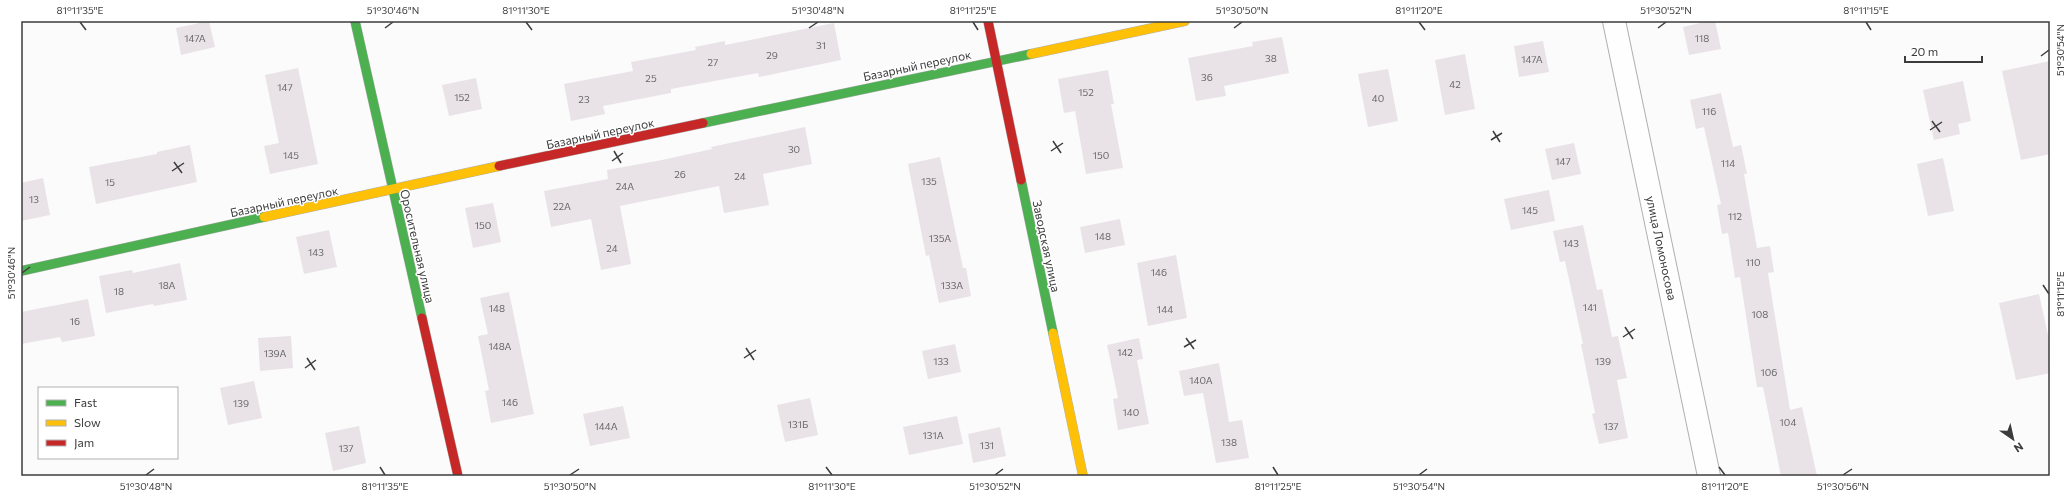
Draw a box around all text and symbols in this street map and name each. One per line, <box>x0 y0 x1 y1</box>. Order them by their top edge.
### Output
text: 81°11'35"E <box>57 4 103 16</box>
text: 51°30'46"N <box>367 4 419 16</box>
text: 81°11'30"E <box>502 4 550 16</box>
text: 51°30'48"N <box>792 4 844 16</box>
text: 81°11'25"E <box>950 4 996 16</box>
text: 51°30'50"N <box>1216 4 1268 16</box>
text: 81°11'20"E <box>1395 4 1443 16</box>
text: 51°30'52"N <box>1640 4 1692 16</box>
text: 81°11'15"E <box>1843 4 1889 16</box>
text: 51°30'54"N <box>2054 24 2066 76</box>
house number: 147А <box>184 32 206 44</box>
house number: 118 <box>1695 32 1709 44</box>
scale bar <box>1905 38 1982 64</box>
house number: 31 <box>816 39 826 51</box>
text: 20 m <box>1911 44 1938 58</box>
street label: Базарный переулок <box>862 47 973 83</box>
house number: 29 <box>766 49 778 61</box>
house number: 38 <box>1265 52 1277 64</box>
house number: 147А <box>1521 53 1543 65</box>
house number: 27 <box>708 56 718 68</box>
house number: 36 <box>1201 71 1213 83</box>
house number: 25 <box>645 72 657 84</box>
house number: 42 <box>1449 78 1461 90</box>
house number: 147 <box>277 81 293 93</box>
house number: 152 <box>1078 86 1094 98</box>
house number: 152 <box>454 91 470 103</box>
house number: 40 <box>1372 92 1384 104</box>
house number: 23 <box>578 93 590 105</box>
house number: 116 <box>1702 105 1716 117</box>
street label: Базарный переулок <box>545 115 656 151</box>
house number: 30 <box>788 143 800 155</box>
house number: 145 <box>283 149 299 161</box>
house number: 150 <box>1093 149 1109 161</box>
house number: 147 <box>1555 155 1571 167</box>
house number: 114 <box>1721 157 1735 169</box>
house number: 26 <box>674 168 686 180</box>
house number: 24 <box>734 170 746 182</box>
house number: 135 <box>921 175 937 187</box>
house number: 15 <box>105 176 115 188</box>
house number: 24А <box>616 180 634 192</box>
street label: Базарный переулок <box>229 183 340 219</box>
street label: Оросительная улица <box>398 188 438 304</box>
house number: 13 <box>29 193 39 205</box>
street label: улица Ломоносова <box>1644 194 1680 302</box>
street label: Заводская улица <box>1030 199 1064 293</box>
house number: 22А <box>553 200 571 212</box>
house number: 145 <box>1522 204 1538 216</box>
house number: 112 <box>1728 210 1742 222</box>
house number: 150 <box>475 219 491 231</box>
house number: 148 <box>1095 230 1111 242</box>
house number: 135А <box>929 232 951 244</box>
house number: 143 <box>1563 237 1579 249</box>
house number: 24 <box>606 242 618 254</box>
house number: 143 <box>308 246 324 258</box>
text: 51°30'46"N <box>5 247 17 299</box>
house number: 110 <box>1745 256 1761 268</box>
house number: 146 <box>1151 266 1167 278</box>
text: 81°11'15"E <box>2054 271 2066 317</box>
house number: 18А <box>158 279 176 291</box>
house number: 133А <box>941 279 963 291</box>
house number: 18 <box>114 285 124 297</box>
house number: 141 <box>1583 301 1597 313</box>
house number: 148 <box>489 302 505 314</box>
house number: 144 <box>1157 303 1173 315</box>
house number: 108 <box>1752 308 1768 320</box>
house number: 16 <box>70 315 80 327</box>
house number: 148А <box>488 340 512 352</box>
house number: 142 <box>1117 346 1133 358</box>
house number: 139А <box>264 347 286 359</box>
house number: 133 <box>933 355 949 367</box>
house number: 139 <box>1595 355 1611 367</box>
house number: 106 <box>1761 366 1777 378</box>
house number: 140А <box>1189 374 1213 386</box>
legend <box>38 387 178 459</box>
text: Fast <box>74 395 97 409</box>
house number: 146 <box>502 396 518 408</box>
house number: 139 <box>233 397 249 409</box>
house number: 140 <box>1123 406 1139 418</box>
text: Slow <box>74 415 101 429</box>
house number: 104 <box>1780 416 1796 428</box>
house number: 131Б <box>788 418 808 430</box>
north arrow <box>1993 419 2033 459</box>
house number: 144А <box>594 420 618 432</box>
house number: 137 <box>1603 420 1619 432</box>
house number: 131А <box>922 429 944 441</box>
text: Jam <box>74 435 94 450</box>
house number: 138 <box>1221 436 1237 448</box>
house number: 131 <box>980 439 994 451</box>
text: N <box>2012 440 2026 455</box>
house number: 137 <box>338 442 354 454</box>
text: 51°30'48"N <box>120 480 172 492</box>
text: 81°11'35"E <box>362 480 408 492</box>
text: 51°30'50"N <box>544 480 596 492</box>
text: 81°11'30"E <box>808 480 856 492</box>
text: 51°30'52"N <box>969 480 1021 492</box>
text: 81°11'25"E <box>1255 480 1301 492</box>
text: 51°30'54"N <box>1393 480 1445 492</box>
text: 81°11'20"E <box>1701 480 1749 492</box>
text: 51°30'56"N <box>1817 480 1869 492</box>

